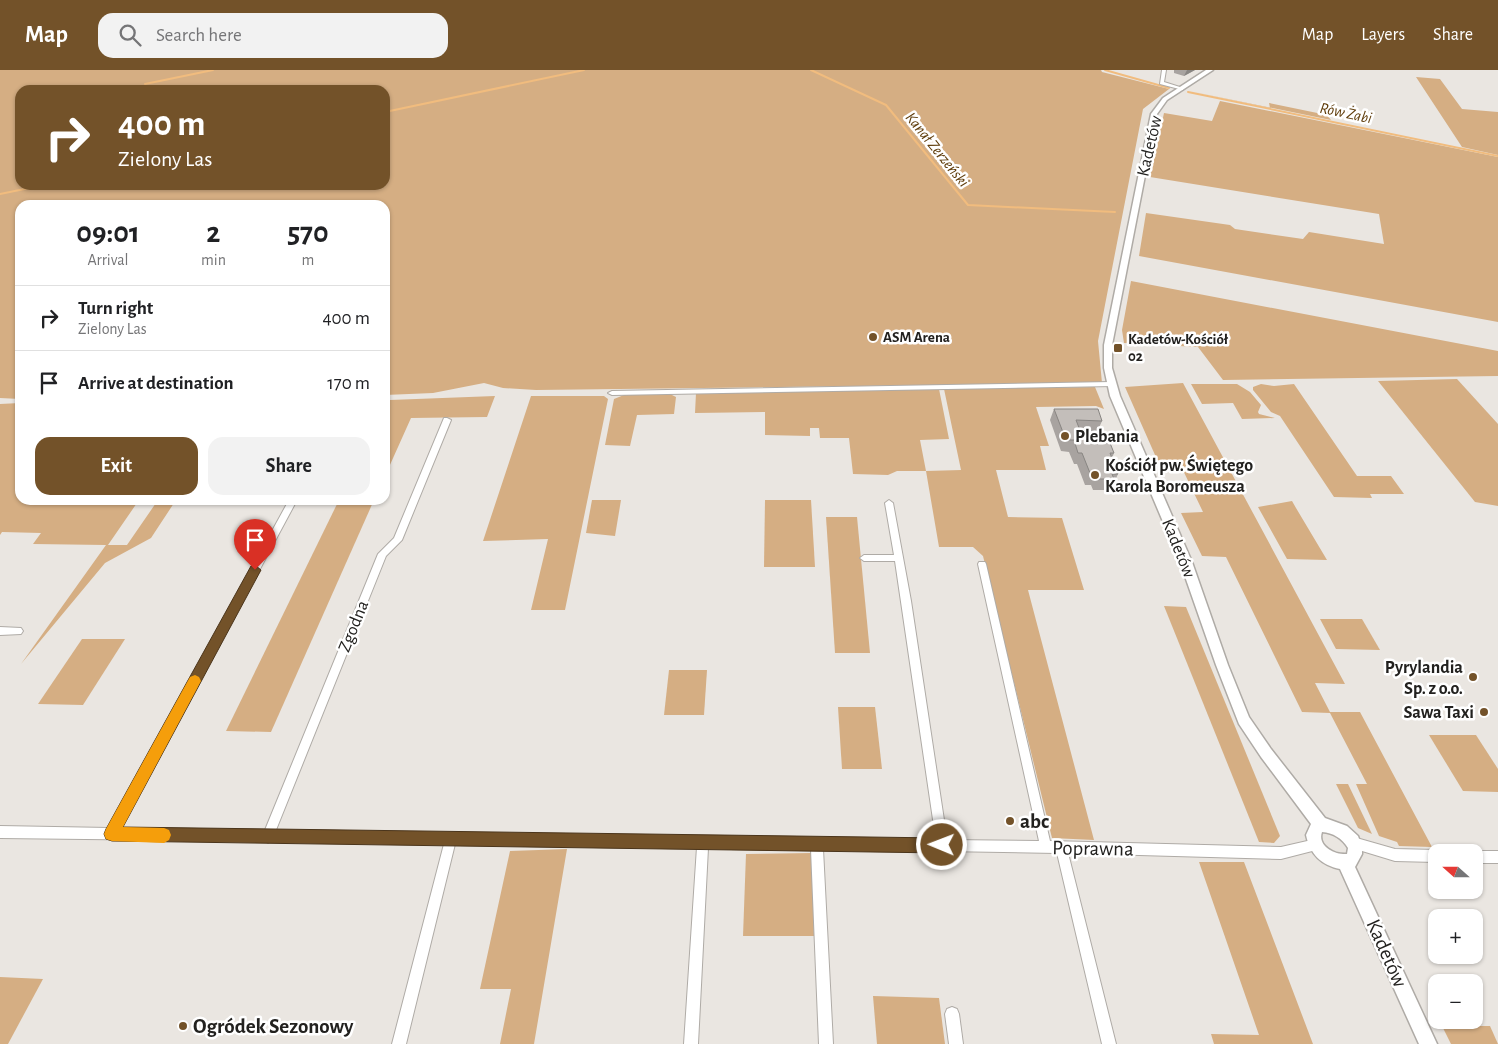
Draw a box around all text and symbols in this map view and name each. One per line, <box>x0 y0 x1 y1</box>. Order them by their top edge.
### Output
search box <box>98 13 448 58</box>
icon: search <box>116 21 144 49</box>
text: Map <box>25 23 68 47</box>
text: Search here <box>156 26 242 45</box>
text: Map <box>1302 26 1333 44</box>
text: Layers <box>1361 26 1405 44</box>
text: Share <box>1433 26 1473 44</box>
water label: Rów Żabi <box>1318 98 1374 126</box>
icon: right <box>35 105 100 170</box>
text: 400 m <box>118 107 206 142</box>
water label: Kanał Zerzeński <box>902 109 972 190</box>
street label: Kadetów <box>1134 114 1166 178</box>
text: Zielony Las <box>118 148 213 170</box>
text: 09:01 <box>76 218 140 248</box>
text: 2 <box>206 218 220 248</box>
text: 570 <box>287 218 329 248</box>
text: Arrival <box>87 252 129 268</box>
text: min <box>201 252 226 268</box>
text: m <box>302 252 314 268</box>
text: Turn right <box>78 299 153 318</box>
icon: right <box>35 304 63 332</box>
text: 400 m <box>322 309 370 328</box>
text: Zielony Las <box>78 321 147 337</box>
place label: ASM Arena <box>883 330 950 345</box>
marker: ASM Arena <box>867 331 879 343</box>
place label: Kadetów-Kościół 02 <box>1128 332 1229 364</box>
marker: Kadetów-Kościół 02 <box>1112 342 1124 354</box>
icon: arrive <box>35 369 63 397</box>
text: Arrive at destination <box>78 374 234 393</box>
text: 170 m <box>327 374 370 393</box>
place label: Plebania <box>1075 428 1139 446</box>
marker: Plebania <box>1059 430 1071 442</box>
button: Exit <box>35 437 198 495</box>
button: Share <box>208 437 370 495</box>
place label: Kościół pw. Świętego Karola Boromeusza <box>1105 454 1253 496</box>
marker: Kościół pw. Świętego Karola Boromeusza <box>1089 469 1101 481</box>
street label: Kadetów <box>1158 516 1198 580</box>
pin <box>234 519 276 570</box>
icon: arrive <box>241 526 269 554</box>
street label: Zgodna <box>336 598 372 655</box>
place label: Pyrylandia Sp. z o.o. <box>1385 659 1463 698</box>
marker: Pyrylandia Sp. z o.o. <box>1467 671 1479 683</box>
place label: Sawa Taxi <box>1404 704 1474 722</box>
marker: Sawa Taxi <box>1478 706 1490 718</box>
place label: abc <box>1020 811 1049 832</box>
marker: abc <box>1004 815 1016 827</box>
position arrow <box>915 818 967 870</box>
street label: Poprawna <box>1052 837 1134 860</box>
north arrow <box>1428 844 1482 899</box>
map controls <box>1428 844 1483 1029</box>
button: + <box>1428 909 1483 964</box>
street label: Kadetów <box>1362 916 1411 990</box>
button: − <box>1428 974 1483 1029</box>
place label: Ogródek Sezonowy <box>193 1016 354 1037</box>
marker: Ogródek Sezonowy <box>177 1020 189 1032</box>

